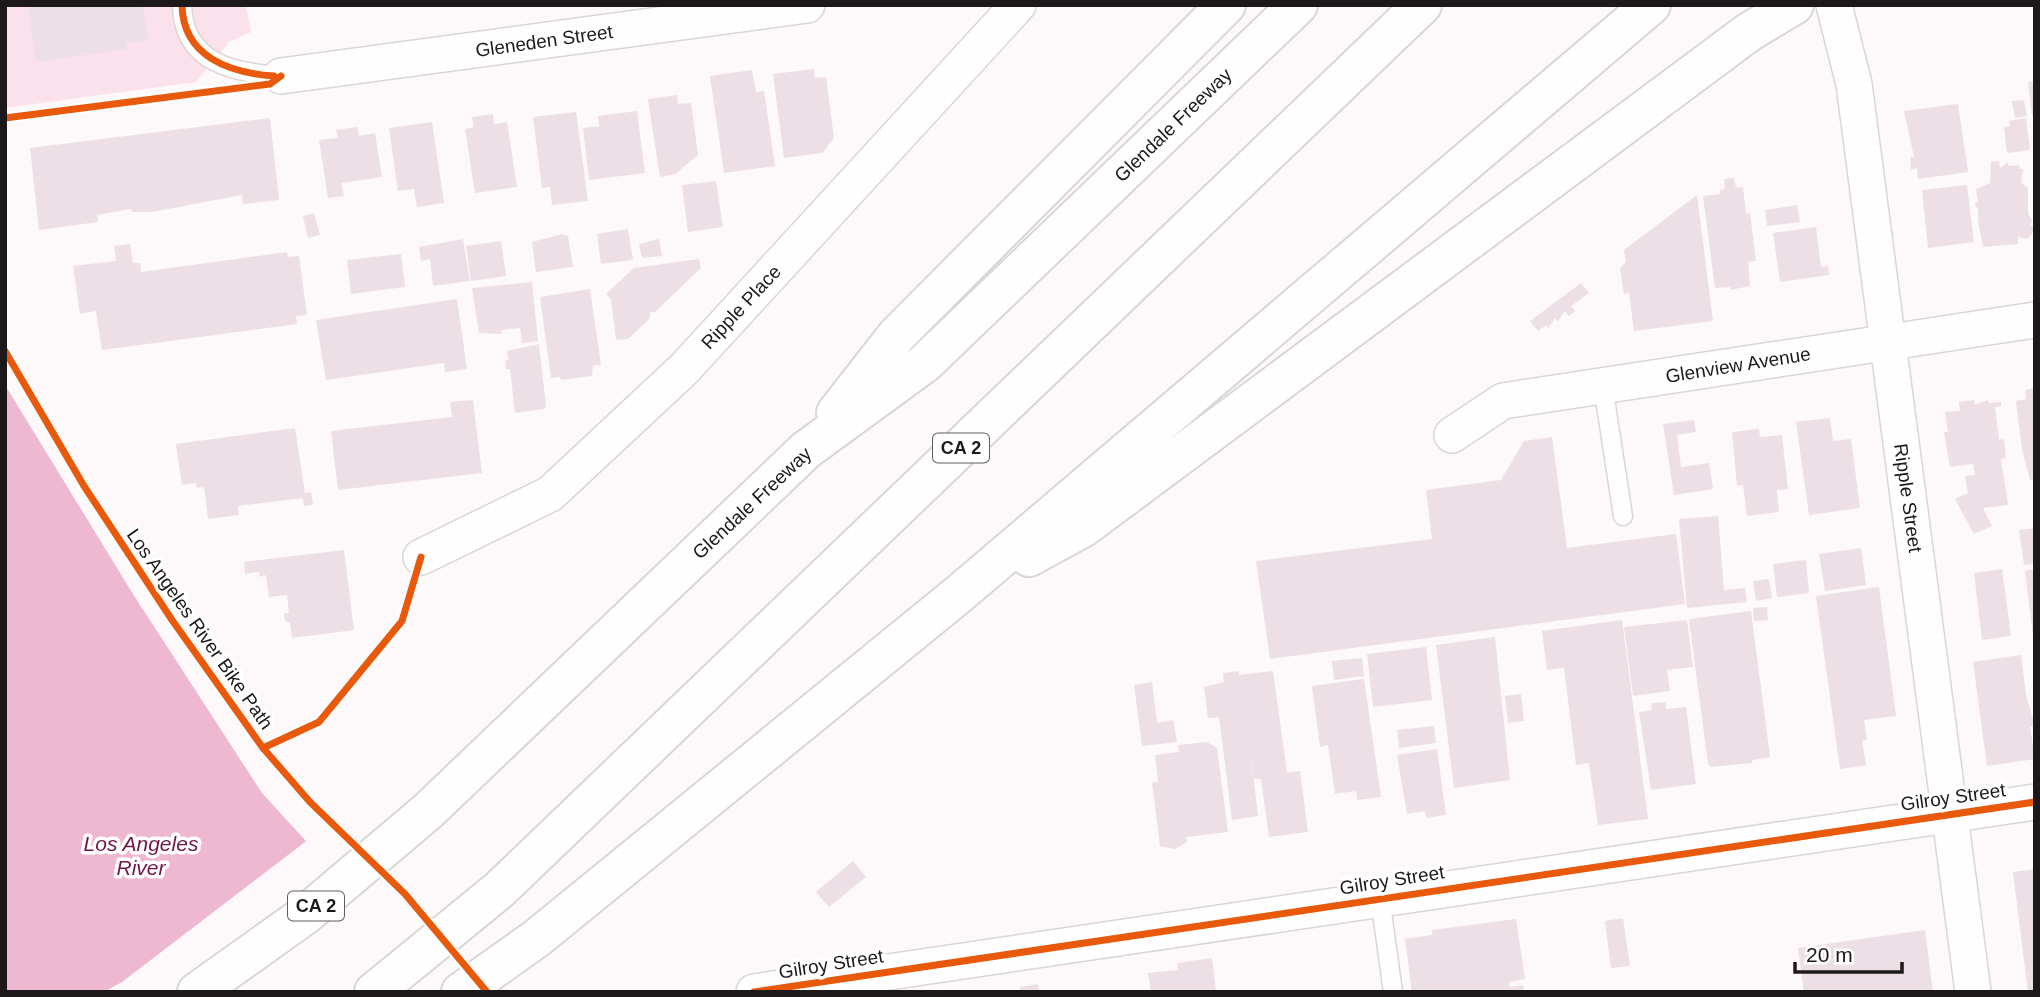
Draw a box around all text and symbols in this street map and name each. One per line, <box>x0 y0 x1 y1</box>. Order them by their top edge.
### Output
street label: Gleneden Street <box>474 21 615 61</box>
street label: Glendale Freeway <box>1110 64 1236 186</box>
street label: Ripple Place <box>697 261 785 353</box>
street label: Glenview Avenue <box>1664 343 1812 387</box>
road number: CA 2 <box>933 434 989 462</box>
street label: Glendale Freeway <box>688 442 816 563</box>
street label: Ripple Street <box>1890 442 1926 555</box>
street label: Los Angeles River Bike Path <box>123 525 277 733</box>
street label: Gilroy Street <box>1899 779 2007 815</box>
water label: Los Angeles River <box>84 832 199 879</box>
street label: Gilroy Street <box>1338 861 1446 899</box>
road number: CA 2 <box>288 891 344 920</box>
scale bar <box>1795 930 1902 974</box>
text: 20 m <box>1806 943 1853 966</box>
street label: Gilroy Street <box>777 945 885 983</box>

